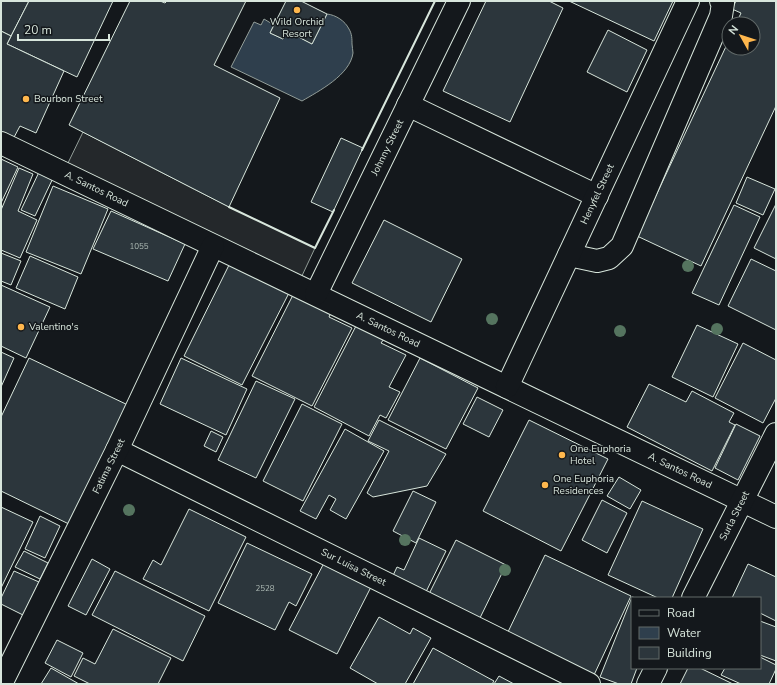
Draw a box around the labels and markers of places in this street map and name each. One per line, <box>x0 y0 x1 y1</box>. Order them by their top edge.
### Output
marker: Wild Orchid Resort <box>292 5 302 15</box>
place label: Wild Orchid Resort <box>270 15 324 41</box>
place label: Bourbon Street <box>34 92 103 106</box>
marker: Bourbon Street <box>21 94 31 104</box>
place label: Valentino's <box>28 320 79 334</box>
marker: Valentino's <box>16 322 26 332</box>
place label: One Euphoria Hotel <box>570 442 631 468</box>
marker: One Euphoria Hotel <box>557 450 567 460</box>
place label: One Euphoria Residences <box>553 472 614 498</box>
marker: One Euphoria Residences <box>540 480 550 490</box>

